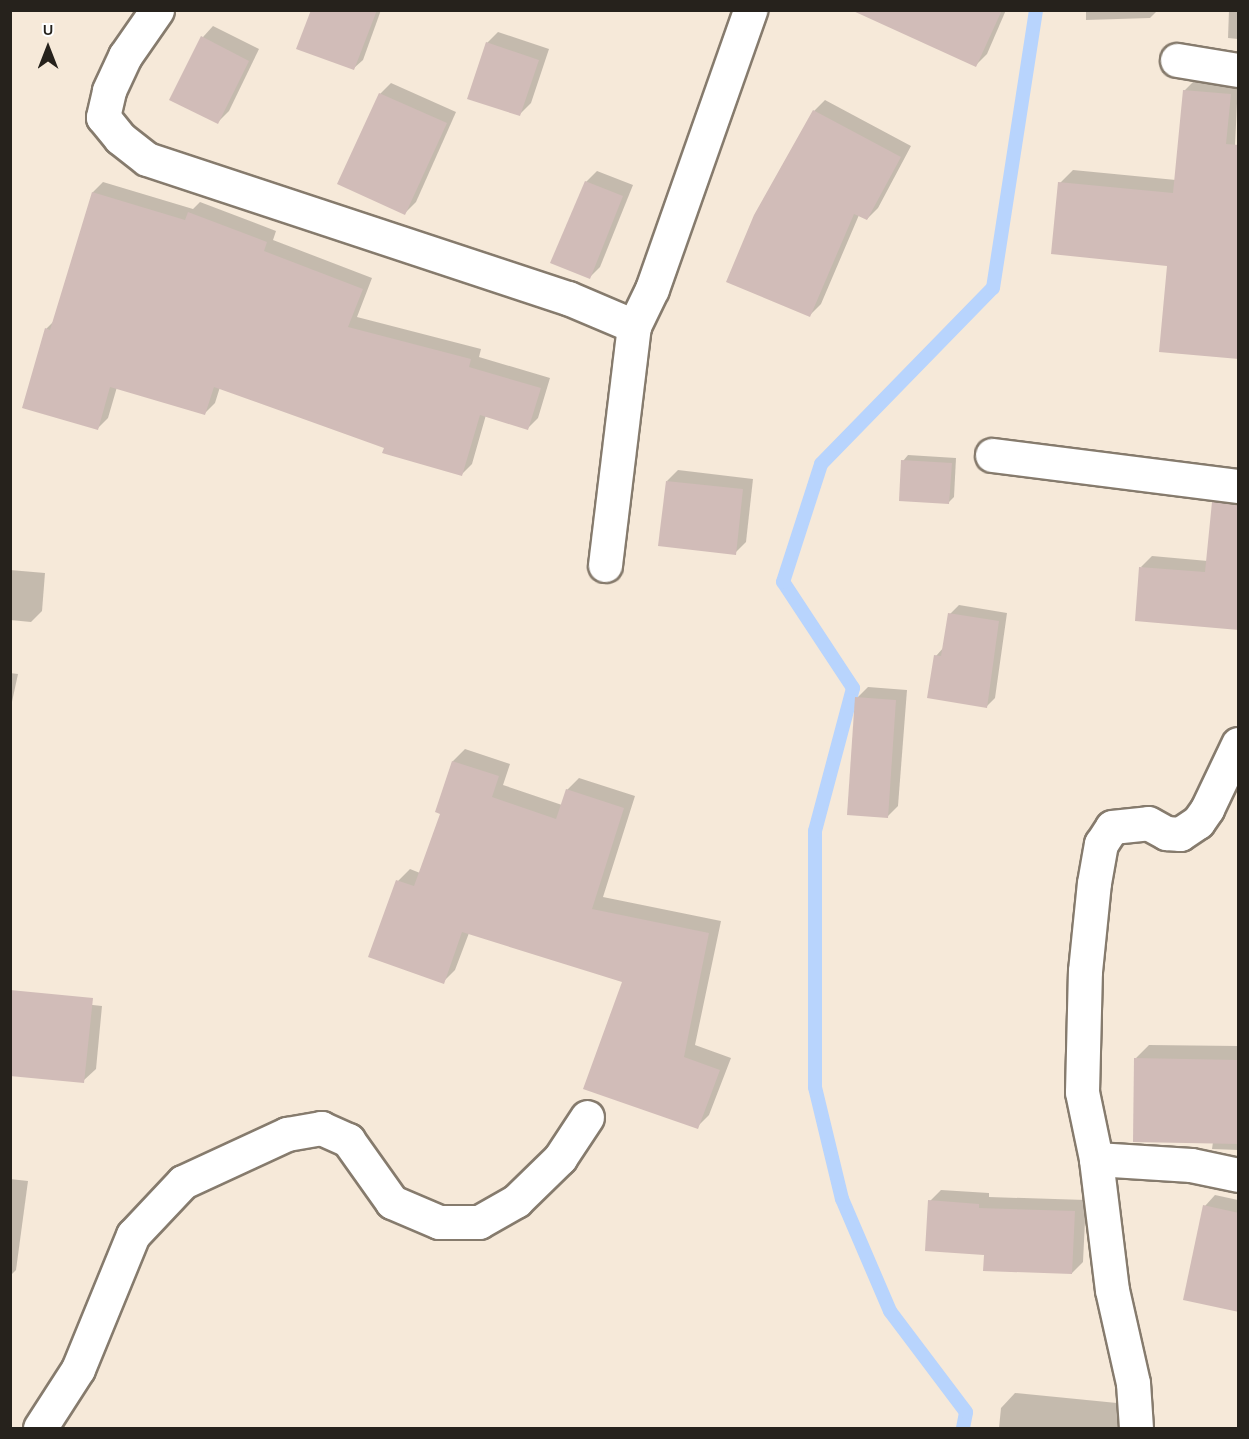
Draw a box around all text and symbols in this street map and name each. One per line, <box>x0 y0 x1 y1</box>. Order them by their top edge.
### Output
north arrow <box>18 18 78 78</box>
text: U <box>42 20 54 39</box>

